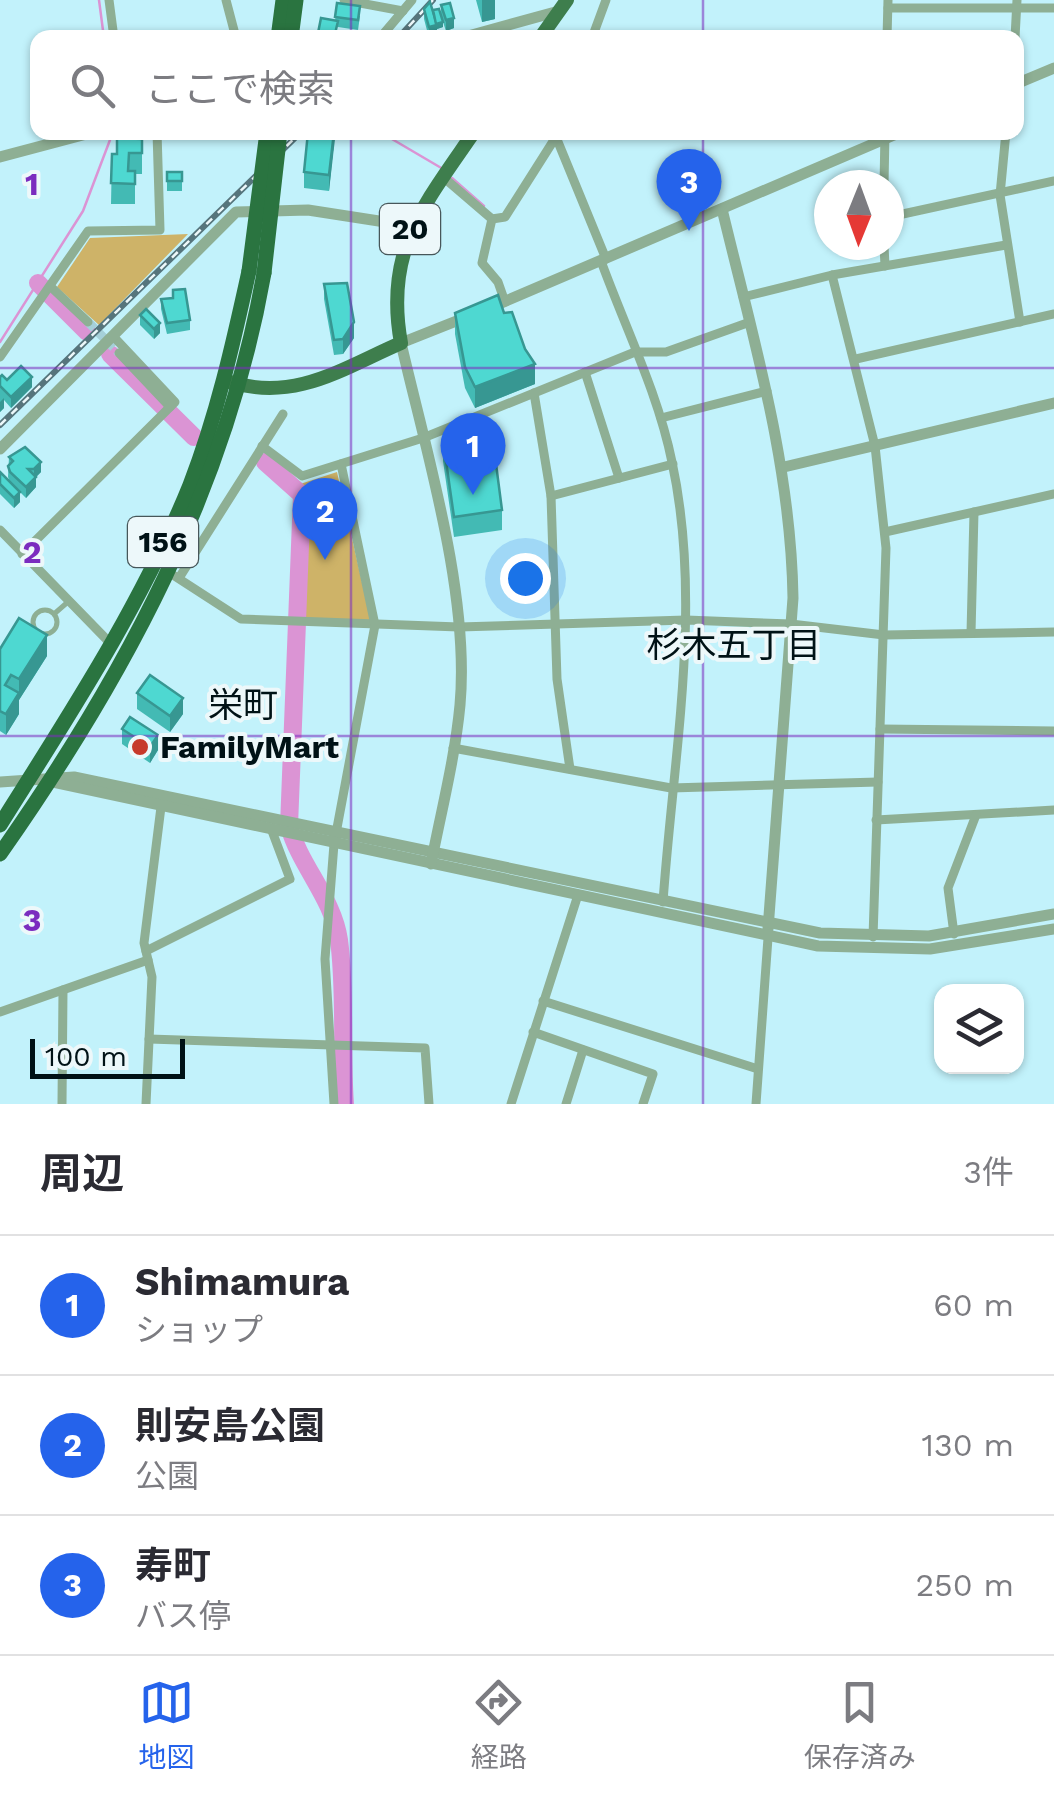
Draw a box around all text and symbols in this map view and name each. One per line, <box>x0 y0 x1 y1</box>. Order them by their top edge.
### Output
search box <box>30 30 1024 140</box>
icon: search <box>65 58 120 113</box>
text: ここで検索 <box>145 67 335 111</box>
pin: 3 <box>656 148 722 231</box>
text: 1 <box>25 165 39 203</box>
north arrow <box>814 170 904 260</box>
road number: 20 <box>380 204 440 254</box>
pin: 1 <box>440 412 506 495</box>
pin: 2 <box>292 478 358 560</box>
road number: 156 <box>128 517 198 567</box>
text: 2 <box>22 533 42 571</box>
your location <box>500 553 551 604</box>
district label: 杉木五丁目 <box>646 624 822 666</box>
district label: 栄町 <box>208 684 278 726</box>
place label: FamilyMart <box>160 728 339 766</box>
marker: FamilyMart <box>129 736 151 758</box>
text: 3 <box>23 901 41 939</box>
map controls <box>934 984 1024 1074</box>
button: layers <box>934 984 1024 1074</box>
scale bar <box>30 1034 185 1078</box>
text: 100 m <box>45 1040 127 1073</box>
text: 周辺 <box>40 1149 124 1198</box>
text: 3件 <box>963 1153 1014 1191</box>
text: Shimamura <box>135 1260 349 1304</box>
text: 1 <box>66 1286 79 1324</box>
text: 60 m <box>933 1286 1014 1324</box>
text: ショップ <box>135 1311 263 1349</box>
text: 則安島公園 <box>135 1404 325 1448</box>
text: 2 <box>63 1426 82 1464</box>
text: 130 m <box>922 1426 1014 1464</box>
text: 公園 <box>135 1457 199 1495</box>
text: 寿町 <box>135 1544 211 1588</box>
text: 3 <box>63 1566 82 1604</box>
text: 250 m <box>915 1566 1014 1604</box>
text: バス停 <box>135 1597 231 1635</box>
tab: 地図 <box>138 1675 194 1775</box>
tab: 経路 <box>471 1675 527 1775</box>
tab: 保存済み <box>804 1675 916 1775</box>

